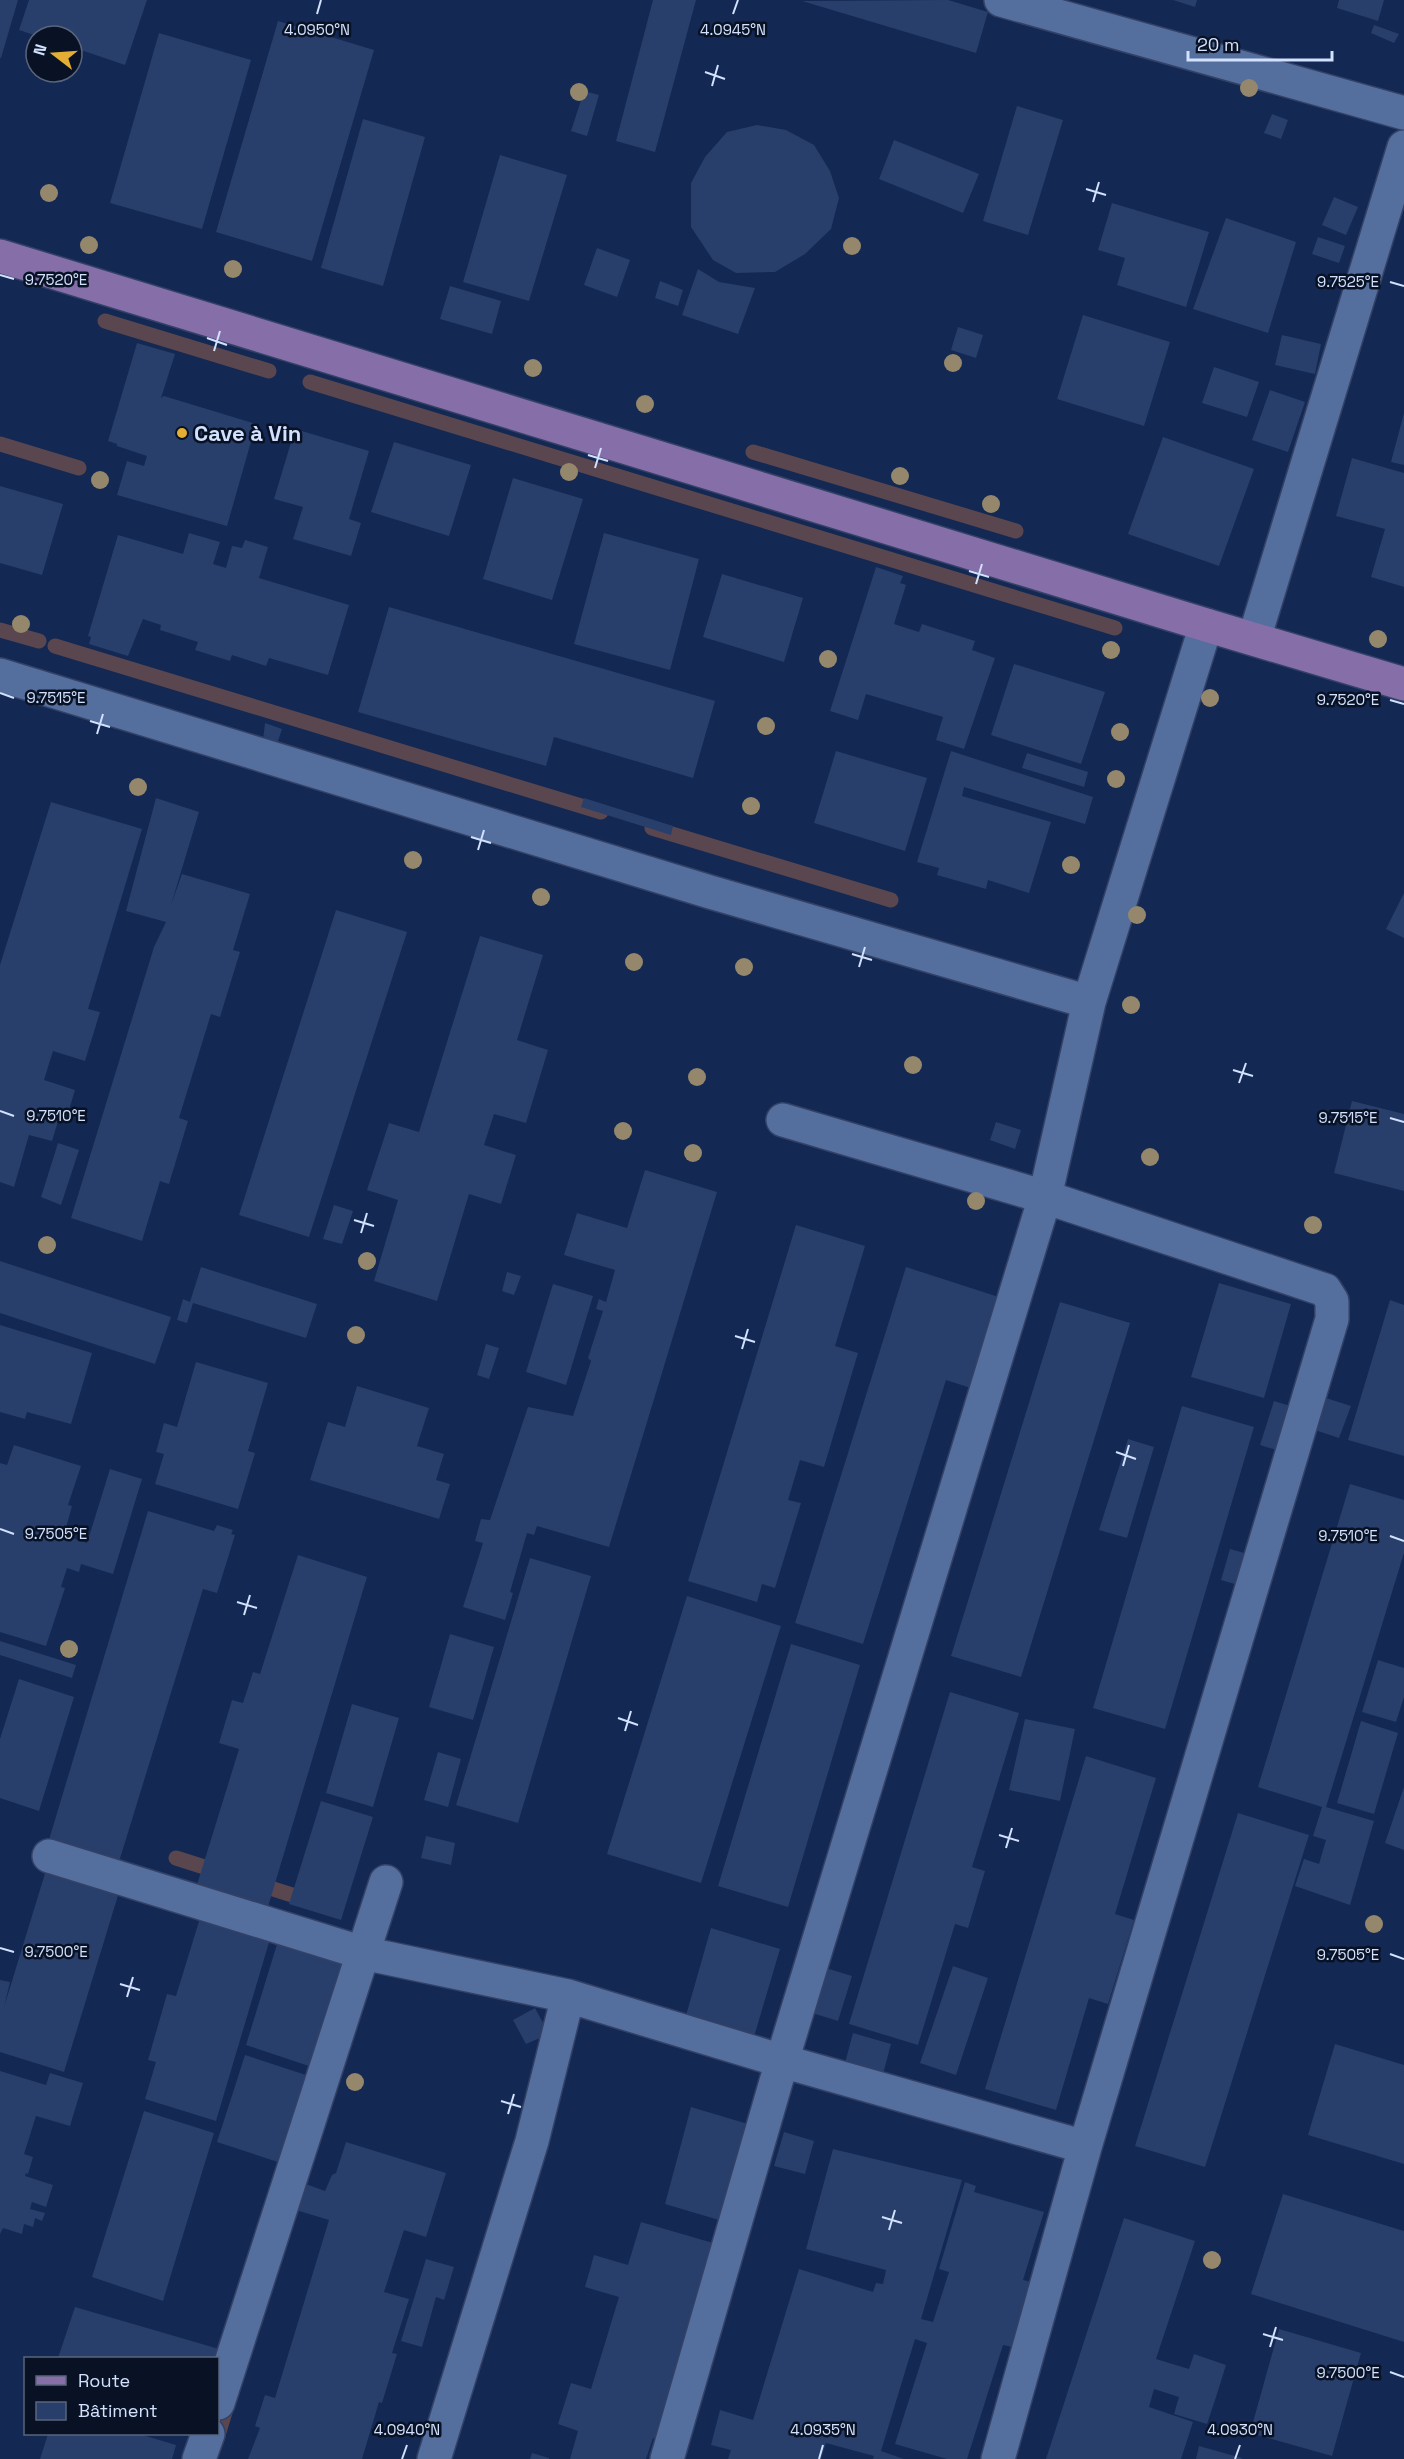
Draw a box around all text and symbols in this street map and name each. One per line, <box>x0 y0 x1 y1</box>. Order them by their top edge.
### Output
text: 4.0950°N <box>284 20 350 39</box>
text: 4.0945°N <box>700 20 766 39</box>
north arrow <box>24 24 84 84</box>
scale bar <box>1188 24 1332 62</box>
text: 20 m <box>1197 33 1240 56</box>
text: N <box>29 42 52 58</box>
text: 9.7520°E <box>25 270 87 289</box>
text: 9.7525°E <box>1317 272 1379 291</box>
place label: Cave à Vin <box>194 419 301 447</box>
marker: Cave à Vin <box>175 426 189 440</box>
text: 9.7515°E <box>27 688 85 707</box>
text: 9.7520°E <box>1317 690 1379 709</box>
text: 9.7510°E <box>26 1106 86 1125</box>
text: 9.7515°E <box>1319 1108 1377 1127</box>
text: 9.7505°E <box>25 1524 87 1543</box>
text: 9.7510°E <box>1318 1526 1378 1545</box>
text: 9.7500°E <box>24 1942 88 1961</box>
text: 9.7505°E <box>1317 1945 1379 1964</box>
legend <box>24 2357 219 2435</box>
text: 9.7500°E <box>1316 2363 1380 2382</box>
text: Route <box>78 2369 130 2392</box>
text: Bâtiment <box>78 2399 158 2422</box>
text: 4.0940°N <box>374 2420 440 2439</box>
text: 4.0935°N <box>790 2420 856 2439</box>
text: 4.0930°N <box>1207 2420 1273 2439</box>

